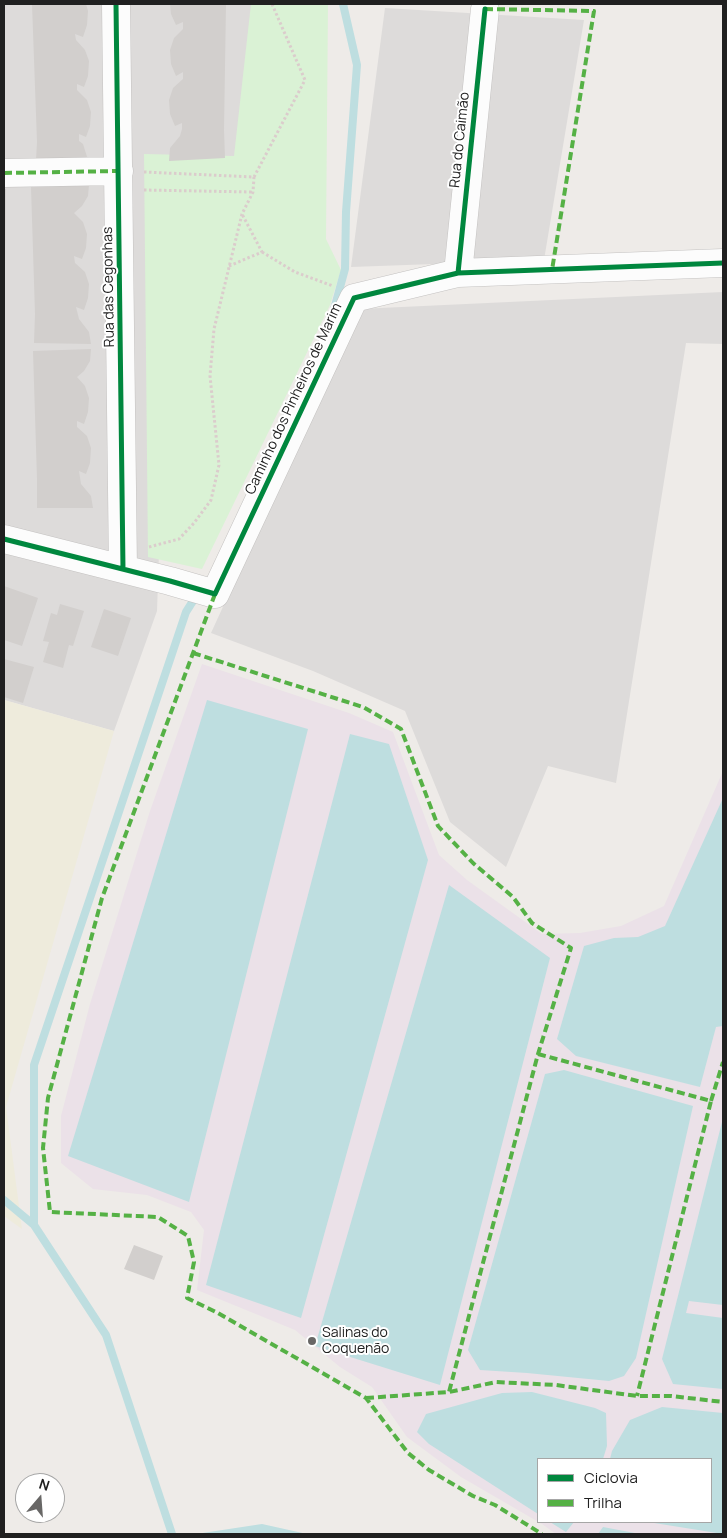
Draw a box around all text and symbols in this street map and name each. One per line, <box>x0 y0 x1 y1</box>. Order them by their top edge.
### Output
street label: Rua do Caimão <box>447 91 473 189</box>
street label: Rua das Cegonhas <box>100 227 118 347</box>
street label: Caminho dos Pinheiros de Marim <box>242 301 346 497</box>
place label: Salinas do Coquenão <box>322 1325 389 1358</box>
marker: Salinas do Coquenão <box>306 1335 318 1347</box>
legend <box>537 1458 712 1523</box>
text: Ciclovia <box>584 1467 638 1488</box>
north arrow <box>15 1473 65 1523</box>
text: N <box>37 1474 52 1495</box>
text: Trilha <box>584 1492 622 1513</box>

